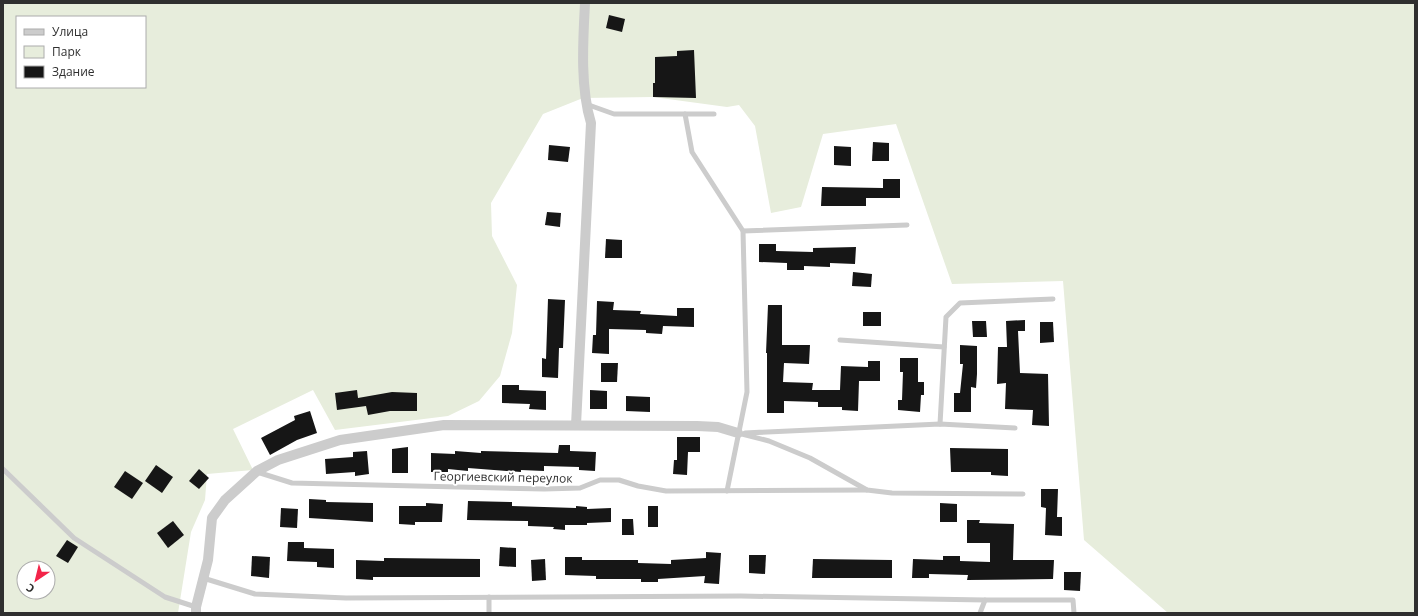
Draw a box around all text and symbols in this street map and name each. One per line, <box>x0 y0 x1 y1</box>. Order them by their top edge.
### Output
legend <box>16 16 146 88</box>
text: Улица <box>52 23 88 40</box>
text: Парк <box>52 43 82 60</box>
text: Здание <box>52 63 95 80</box>
street label: Георгиевский переулок <box>433 467 573 487</box>
north arrow <box>16 560 56 600</box>
text: С <box>23 580 37 597</box>

